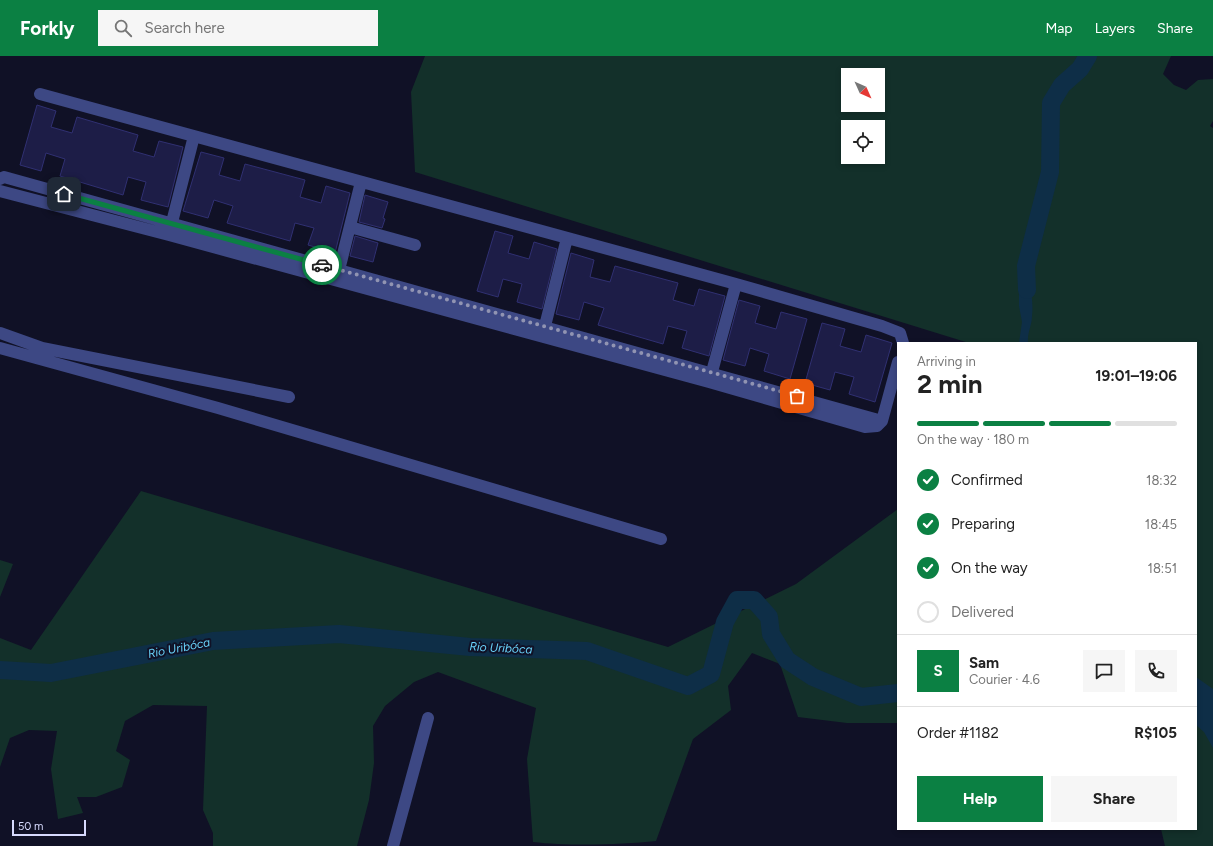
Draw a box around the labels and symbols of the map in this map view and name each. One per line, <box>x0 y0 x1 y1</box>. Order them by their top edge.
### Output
north arrow <box>841 68 885 112</box>
pin <box>47 177 81 211</box>
courier <box>302 245 342 285</box>
pin <box>780 379 814 413</box>
water label: Rio Uribóca <box>147 635 211 661</box>
water label: Rio Uribóca <box>469 639 533 657</box>
scale bar <box>12 818 86 837</box>

